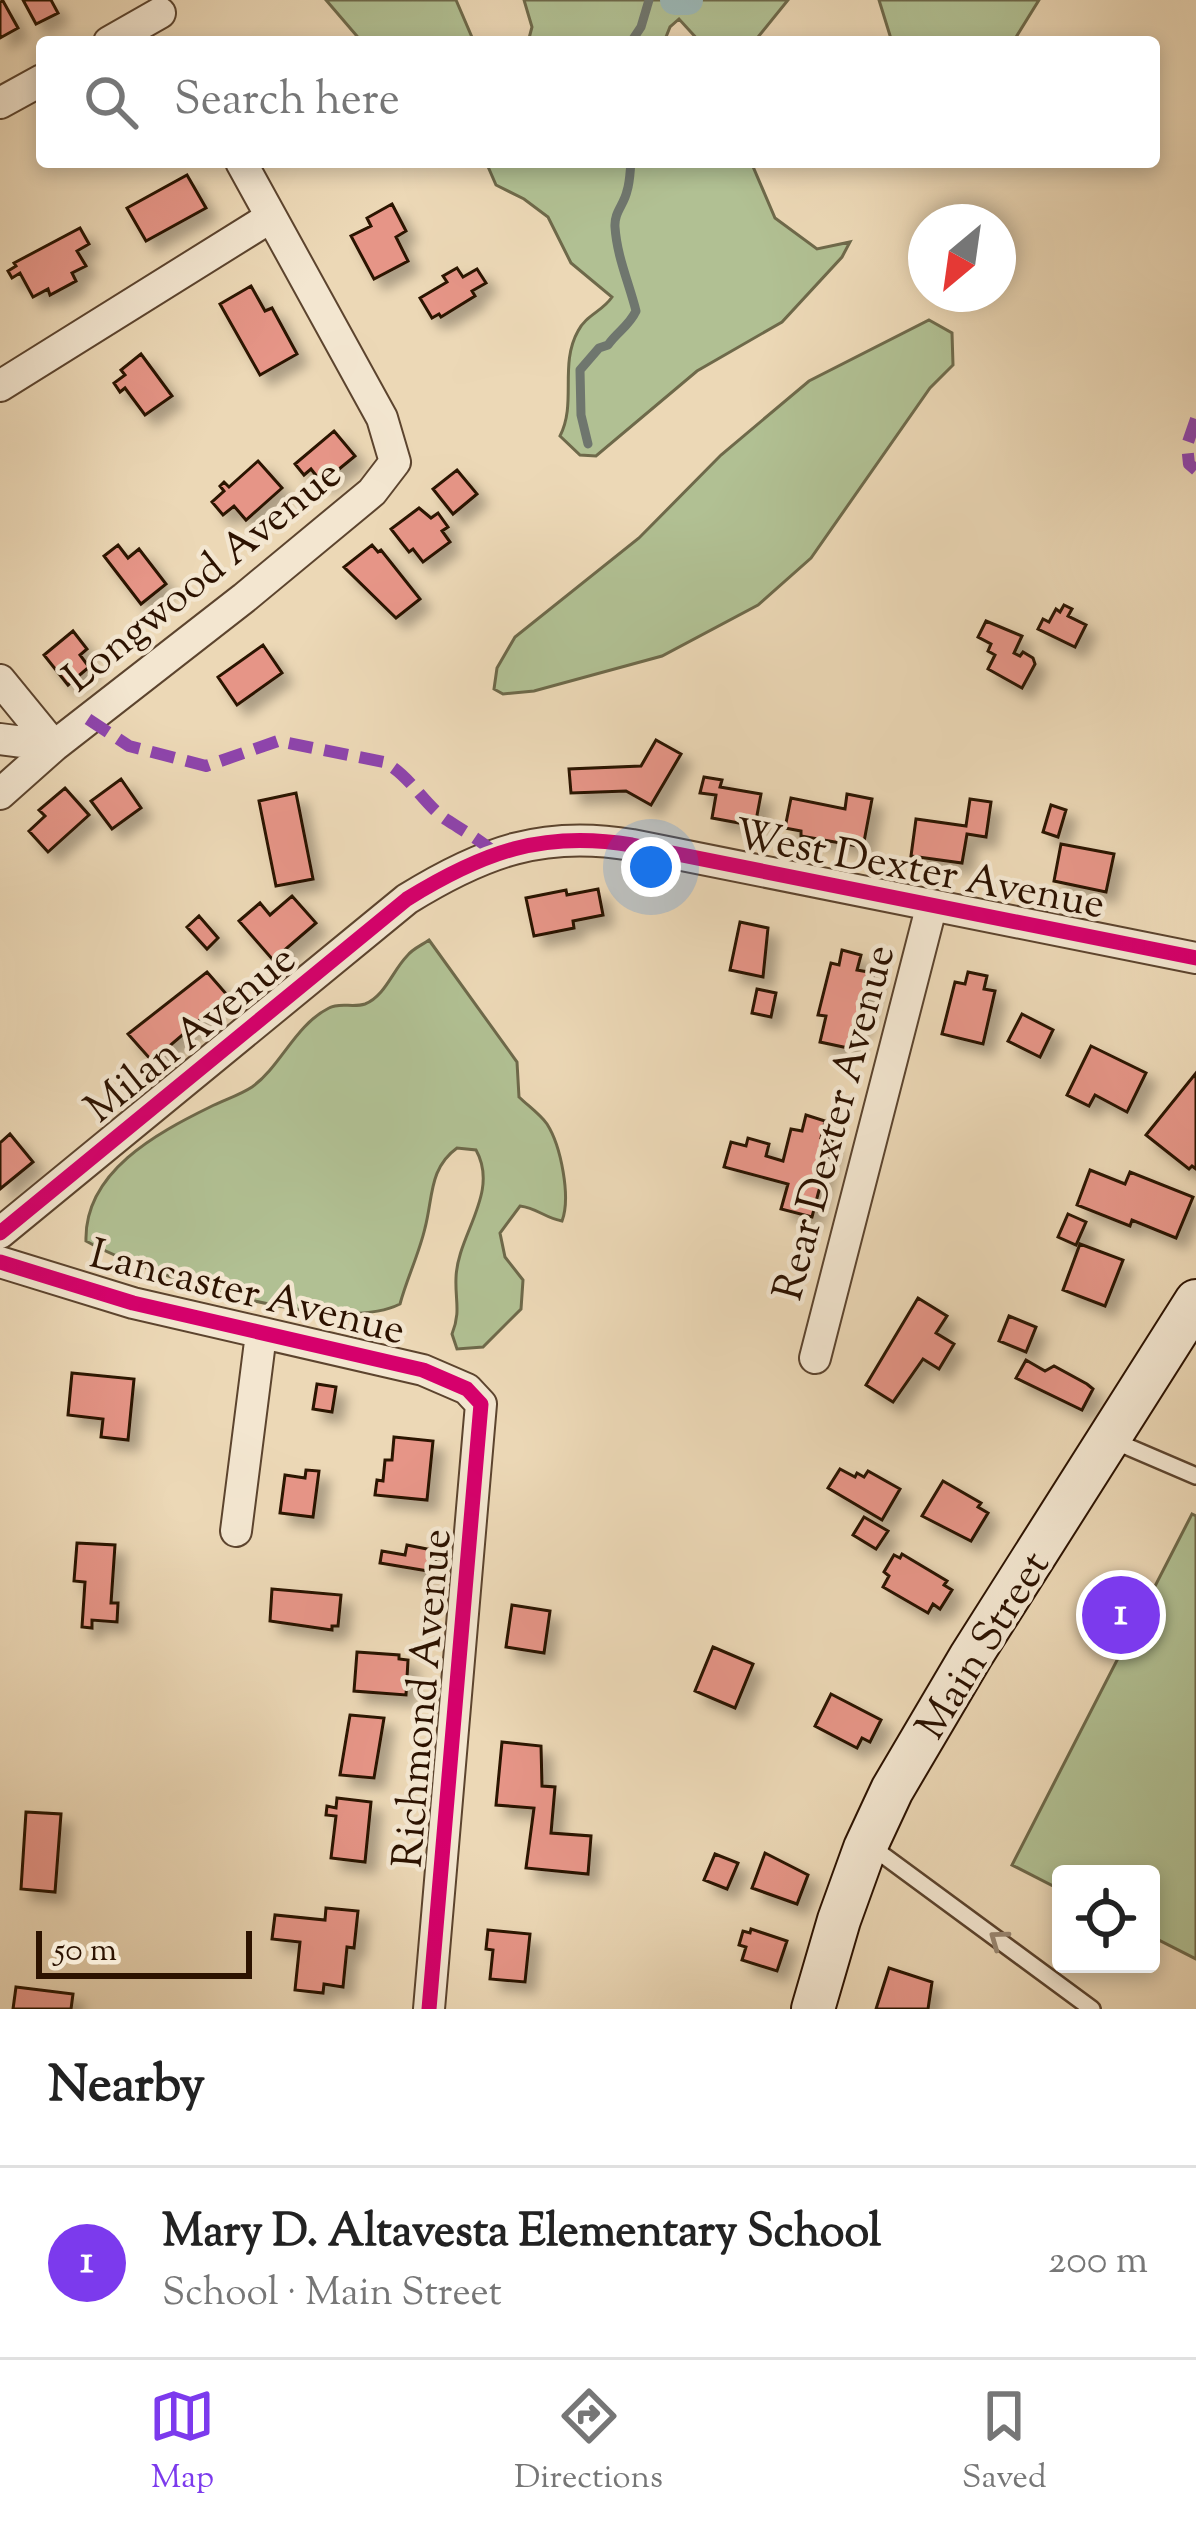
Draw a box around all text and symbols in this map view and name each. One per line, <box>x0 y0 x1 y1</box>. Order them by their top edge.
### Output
search box <box>36 36 1160 168</box>
icon: search <box>78 69 144 135</box>
text: Search here <box>174 70 400 135</box>
north arrow <box>908 204 1016 312</box>
street label: Longwood Avenue <box>52 447 356 709</box>
street label: West Dexter Avenue <box>729 807 1109 937</box>
your location <box>621 837 681 897</box>
street label: Milan Avenue <box>74 932 310 1140</box>
street label: Rear Dexter Avenue <box>760 939 913 1308</box>
street label: Lancaster Avenue <box>83 1227 411 1363</box>
street label: Richmond Avenue <box>380 1526 470 1870</box>
street label: Main Street <box>904 1541 1067 1752</box>
pin: 1 <box>1082 1570 1160 1660</box>
map controls <box>1052 1865 1160 1973</box>
button: locate <box>1052 1865 1160 1973</box>
scale bar <box>36 1925 252 1978</box>
text: 50 m <box>54 1928 117 1976</box>
one-way arrow <box>990 1932 1011 1954</box>
text: Nearby <box>48 2051 205 2124</box>
text: Mary D. Altavesta Elementary School <box>162 2202 881 2267</box>
text: 1 <box>80 2235 94 2291</box>
text: 200 m <box>1048 2235 1148 2291</box>
text: School · Main Street <box>162 2267 502 2323</box>
tab: Map <box>149 2383 215 2503</box>
tab: Directions <box>514 2383 663 2503</box>
tab: Saved <box>962 2383 1047 2503</box>

